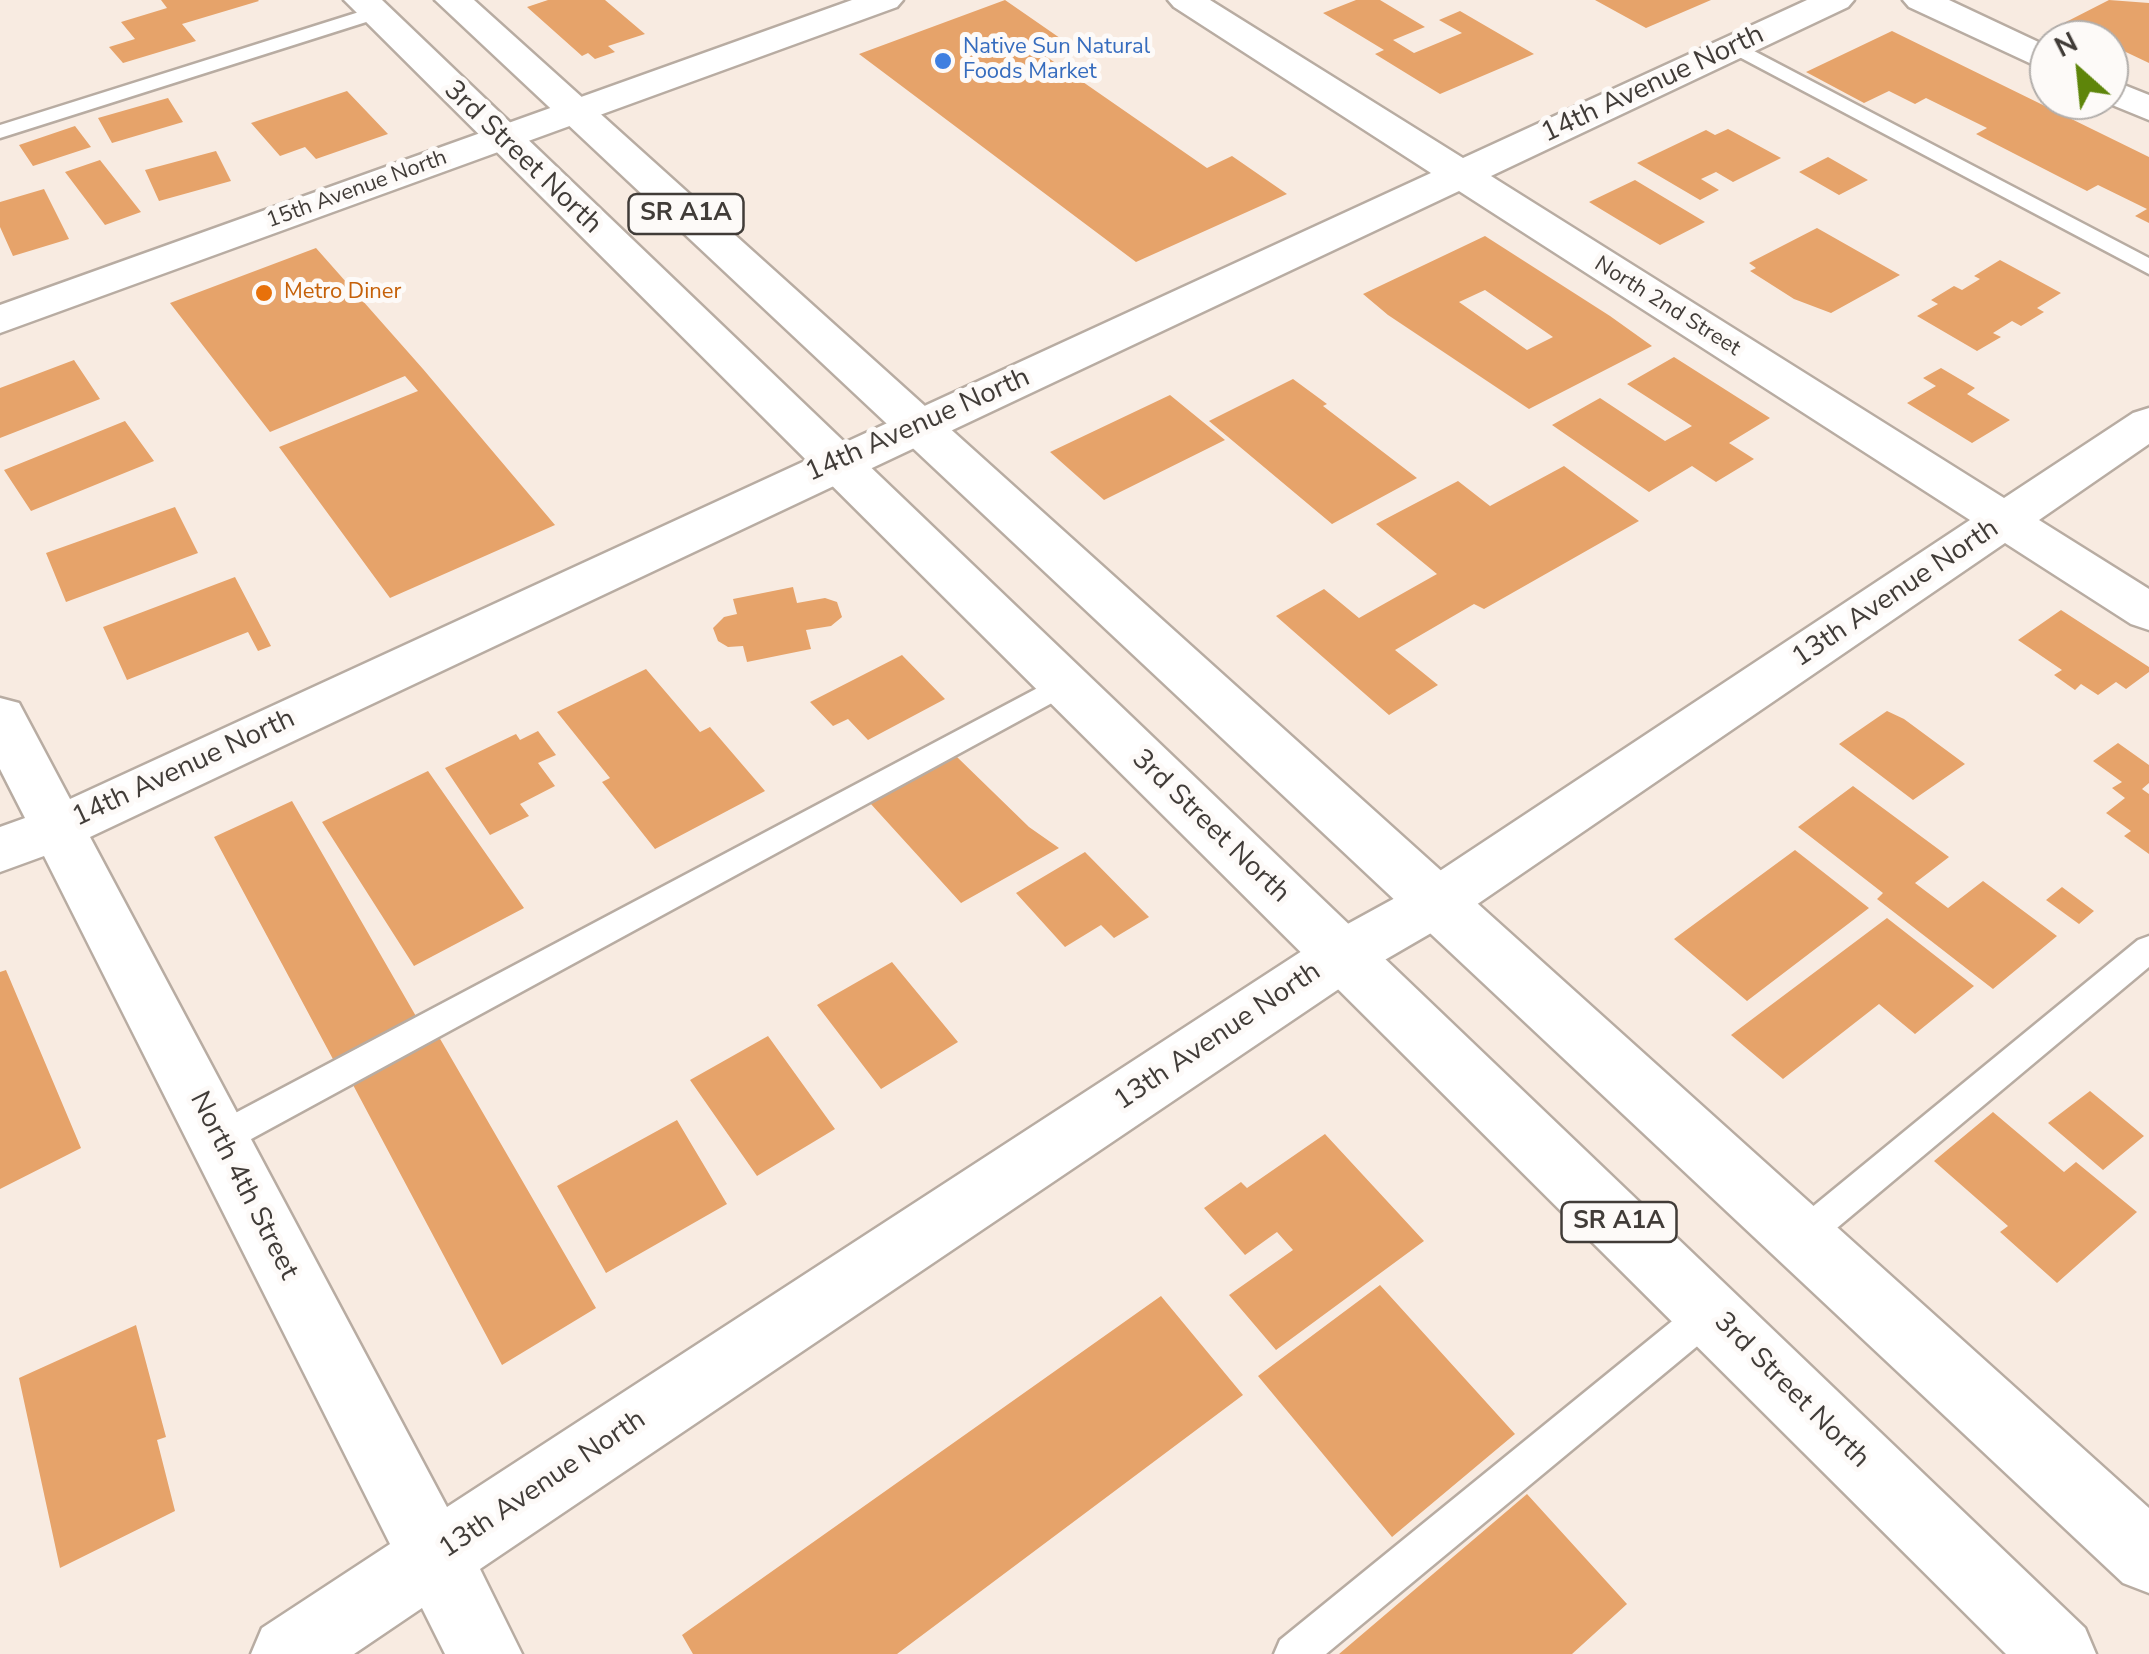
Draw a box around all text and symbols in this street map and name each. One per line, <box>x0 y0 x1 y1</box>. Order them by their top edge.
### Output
street label: 14th Avenue North <box>1536 19 1770 151</box>
north arrow <box>2029 20 2129 120</box>
text: N <box>2048 23 2084 67</box>
place label: Native Sun Natural Foods Market <box>963 35 1150 86</box>
marker: Native Sun Natural Foods Market <box>932 50 954 72</box>
street label: 3rd Street North <box>436 74 608 242</box>
street label: 15th Avenue North <box>263 145 451 235</box>
road number: SR A1A <box>628 194 744 234</box>
street label: North 2nd Street <box>1589 252 1745 362</box>
place label: Metro Diner <box>284 280 401 306</box>
marker: Metro Diner <box>253 282 275 304</box>
street label: 14th Avenue North <box>801 361 1035 491</box>
street label: 13th Avenue North <box>1786 512 2006 676</box>
street label: 14th Avenue North <box>67 703 301 835</box>
street label: 3rd Street North <box>1124 743 1296 911</box>
street label: 13th Avenue North <box>1108 955 1328 1119</box>
street label: North 4th Street <box>181 1087 305 1285</box>
road number: SR A1A <box>1562 1202 1676 1242</box>
street label: 3rd Street North <box>1706 1306 1876 1476</box>
street label: 13th Avenue North <box>433 1403 653 1567</box>

